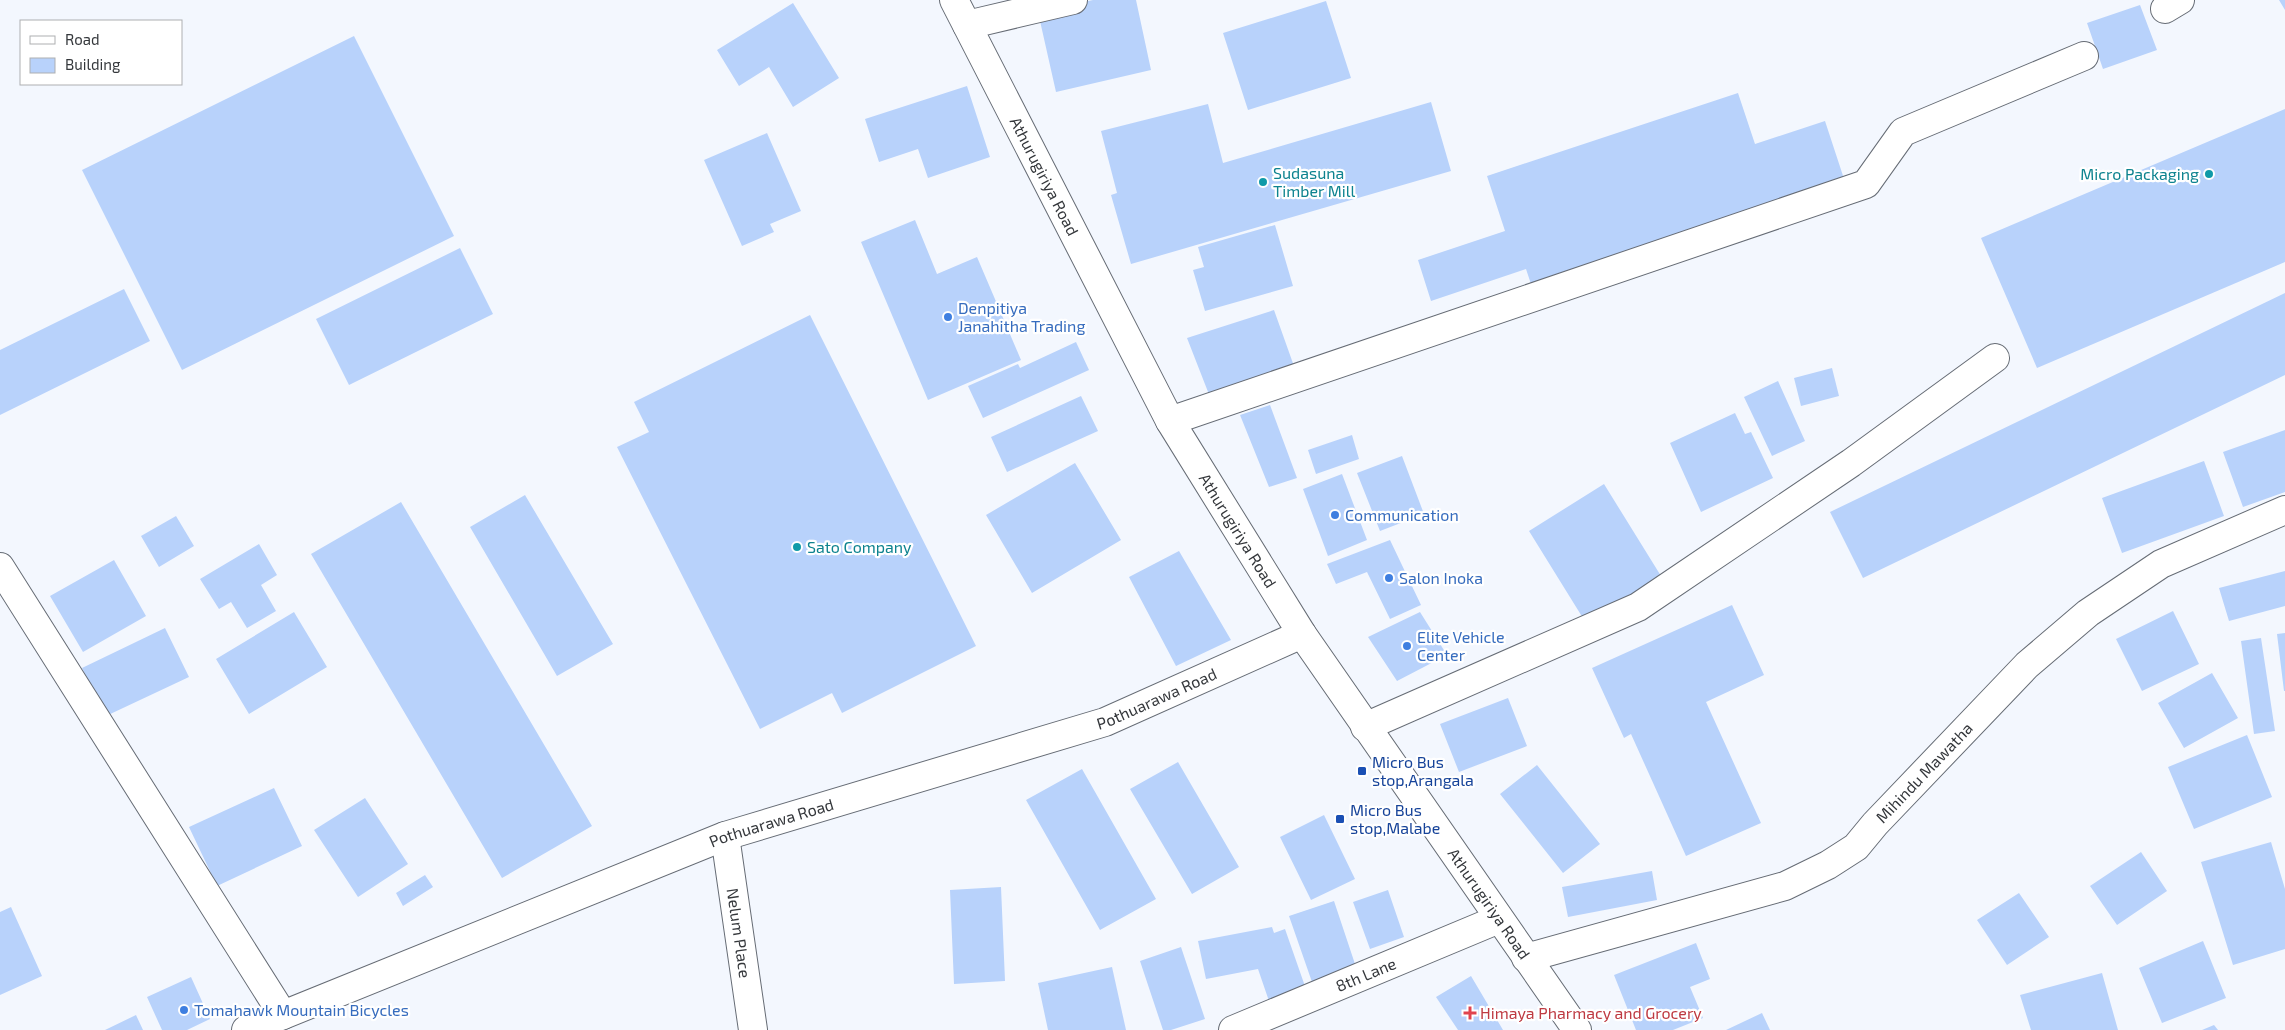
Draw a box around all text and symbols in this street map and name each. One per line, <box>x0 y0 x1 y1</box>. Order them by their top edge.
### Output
legend <box>20 20 182 85</box>
text: Road <box>65 30 100 48</box>
text: Building <box>65 55 121 73</box>
street label: Athurugiriya Road <box>1007 113 1083 238</box>
place label: Sudasuna Timber Mill <box>1273 163 1355 200</box>
place label: Micro Packaging <box>2080 164 2199 183</box>
marker: Micro Packaging <box>2203 168 2215 180</box>
marker: Sudasuna Timber Mill <box>1257 176 1269 188</box>
place label: Denpitiya Janahitha Trading <box>958 298 1085 335</box>
marker: Denpitiya Janahitha Trading <box>942 311 954 323</box>
street label: Athurugiriya Road <box>1196 470 1281 591</box>
place label: Communication <box>1345 505 1459 524</box>
marker: Communication <box>1329 509 1341 521</box>
place label: Sato Company <box>807 537 912 556</box>
marker: Sato Company <box>791 541 803 553</box>
place label: Salon Inoka <box>1399 568 1483 587</box>
marker: Salon Inoka <box>1383 572 1395 584</box>
place label: Elite Vehicle Center <box>1417 627 1505 664</box>
marker: Elite Vehicle Center <box>1401 640 1413 652</box>
street label: Pothuarawa Road <box>1094 663 1219 733</box>
street label: Mihindu Mawatha <box>1872 718 1976 826</box>
place label: Micro Bus stop,Arangala <box>1372 752 1474 789</box>
marker: Micro Bus stop,Arangala <box>1356 765 1368 777</box>
street label: Pothuarawa Road <box>706 794 836 851</box>
place label: Micro Bus stop,Malabe <box>1350 800 1440 837</box>
marker: Micro Bus stop,Malabe <box>1334 813 1346 825</box>
street label: Athurugiriya Road <box>1445 844 1535 962</box>
street label: Nelum Place <box>724 887 755 979</box>
street label: 8th Lane <box>1333 953 1399 995</box>
place label: Tomahawk Mountain Bicycles <box>194 1000 409 1019</box>
place label: Himaya Pharmacy and Grocery <box>1480 1003 1702 1022</box>
marker: Tomahawk Mountain Bicycles <box>178 1004 190 1016</box>
marker: Himaya Pharmacy and Grocery <box>1464 1007 1476 1019</box>

